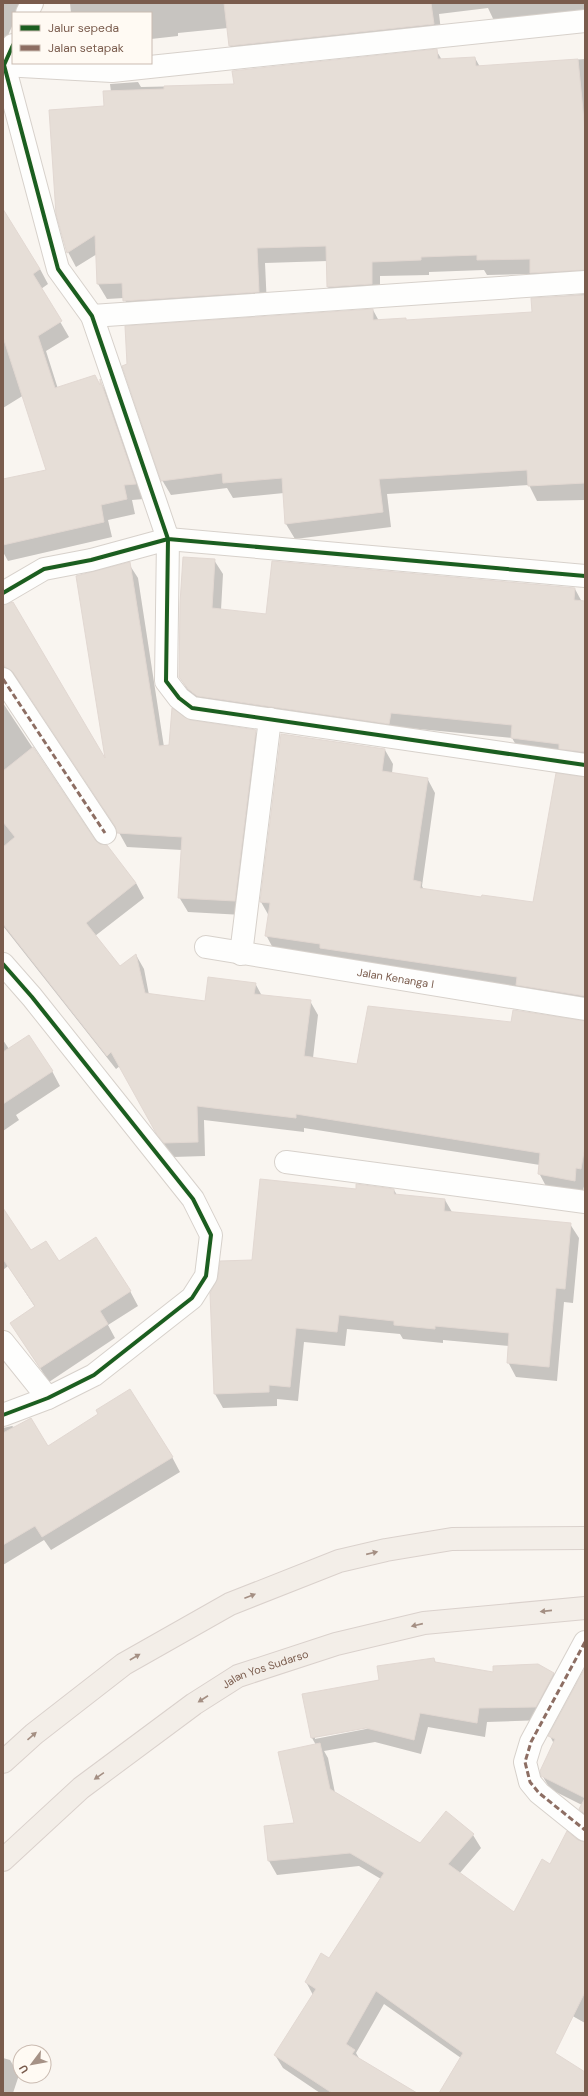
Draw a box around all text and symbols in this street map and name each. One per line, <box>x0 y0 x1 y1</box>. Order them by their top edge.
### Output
legend <box>12 12 152 64</box>
text: Jalur sepeda <box>48 20 119 36</box>
text: Jalan setapak <box>48 40 124 56</box>
street label: Jalan Kenanga I <box>356 965 435 991</box>
one-way arrow <box>366 1550 378 1556</box>
one-way arrow <box>244 1593 255 1599</box>
one-way arrow <box>540 1608 552 1615</box>
one-way arrow <box>411 1622 423 1628</box>
street label: Jalan Yos Sudarso <box>219 1647 310 1691</box>
one-way arrow <box>130 1654 141 1661</box>
one-way arrow <box>197 1695 209 1702</box>
one-way arrow <box>27 1732 38 1741</box>
one-way arrow <box>93 1772 104 1780</box>
north arrow <box>12 2044 52 2084</box>
text: U <box>16 2062 31 2076</box>

